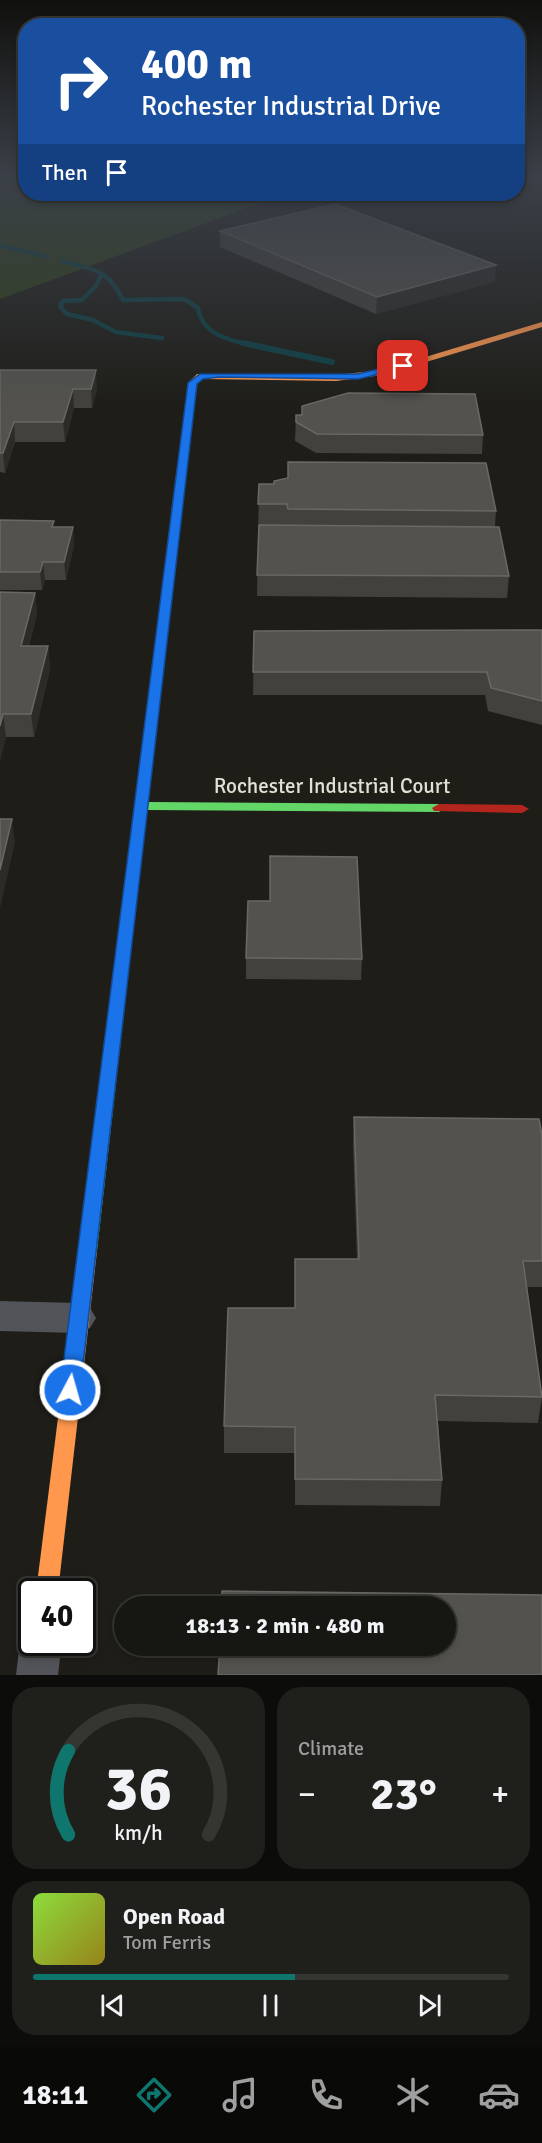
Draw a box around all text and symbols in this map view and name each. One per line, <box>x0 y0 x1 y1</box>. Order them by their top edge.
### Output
text: 400 m <box>141 39 252 90</box>
icon: right <box>42 42 120 120</box>
text: Rochester Industrial Drive <box>141 90 441 123</box>
icon: arrive <box>100 156 133 189</box>
text: Then <box>42 159 88 186</box>
pin <box>377 340 428 391</box>
icon: arrive <box>386 349 419 382</box>
street label: Rochester Industrial Court <box>214 773 450 799</box>
position arrow <box>38 1358 102 1422</box>
speed limit sign: 40 <box>18 1578 96 1656</box>
text: 18:13 · 2 min · 480 m <box>185 1612 385 1639</box>
text: Climate <box>298 1736 364 1761</box>
text: 36 <box>105 1750 172 1827</box>
text: 23° <box>370 1767 437 1822</box>
text: − <box>298 1774 316 1815</box>
text: + <box>491 1774 509 1815</box>
text: km/h <box>114 1820 163 1846</box>
text: Open Road <box>123 1903 225 1930</box>
text: Tom Ferris <box>123 1930 211 1955</box>
icon: previous <box>96 1989 129 2022</box>
icon: pause <box>254 1989 287 2022</box>
icon: next <box>413 1989 446 2022</box>
icon: directions <box>133 2074 175 2116</box>
icon: music <box>219 2074 261 2116</box>
icon: phone <box>305 2074 347 2116</box>
icon: climate <box>392 2074 434 2116</box>
icon: car <box>478 2074 520 2116</box>
text: 18:11 <box>22 2079 88 2112</box>

